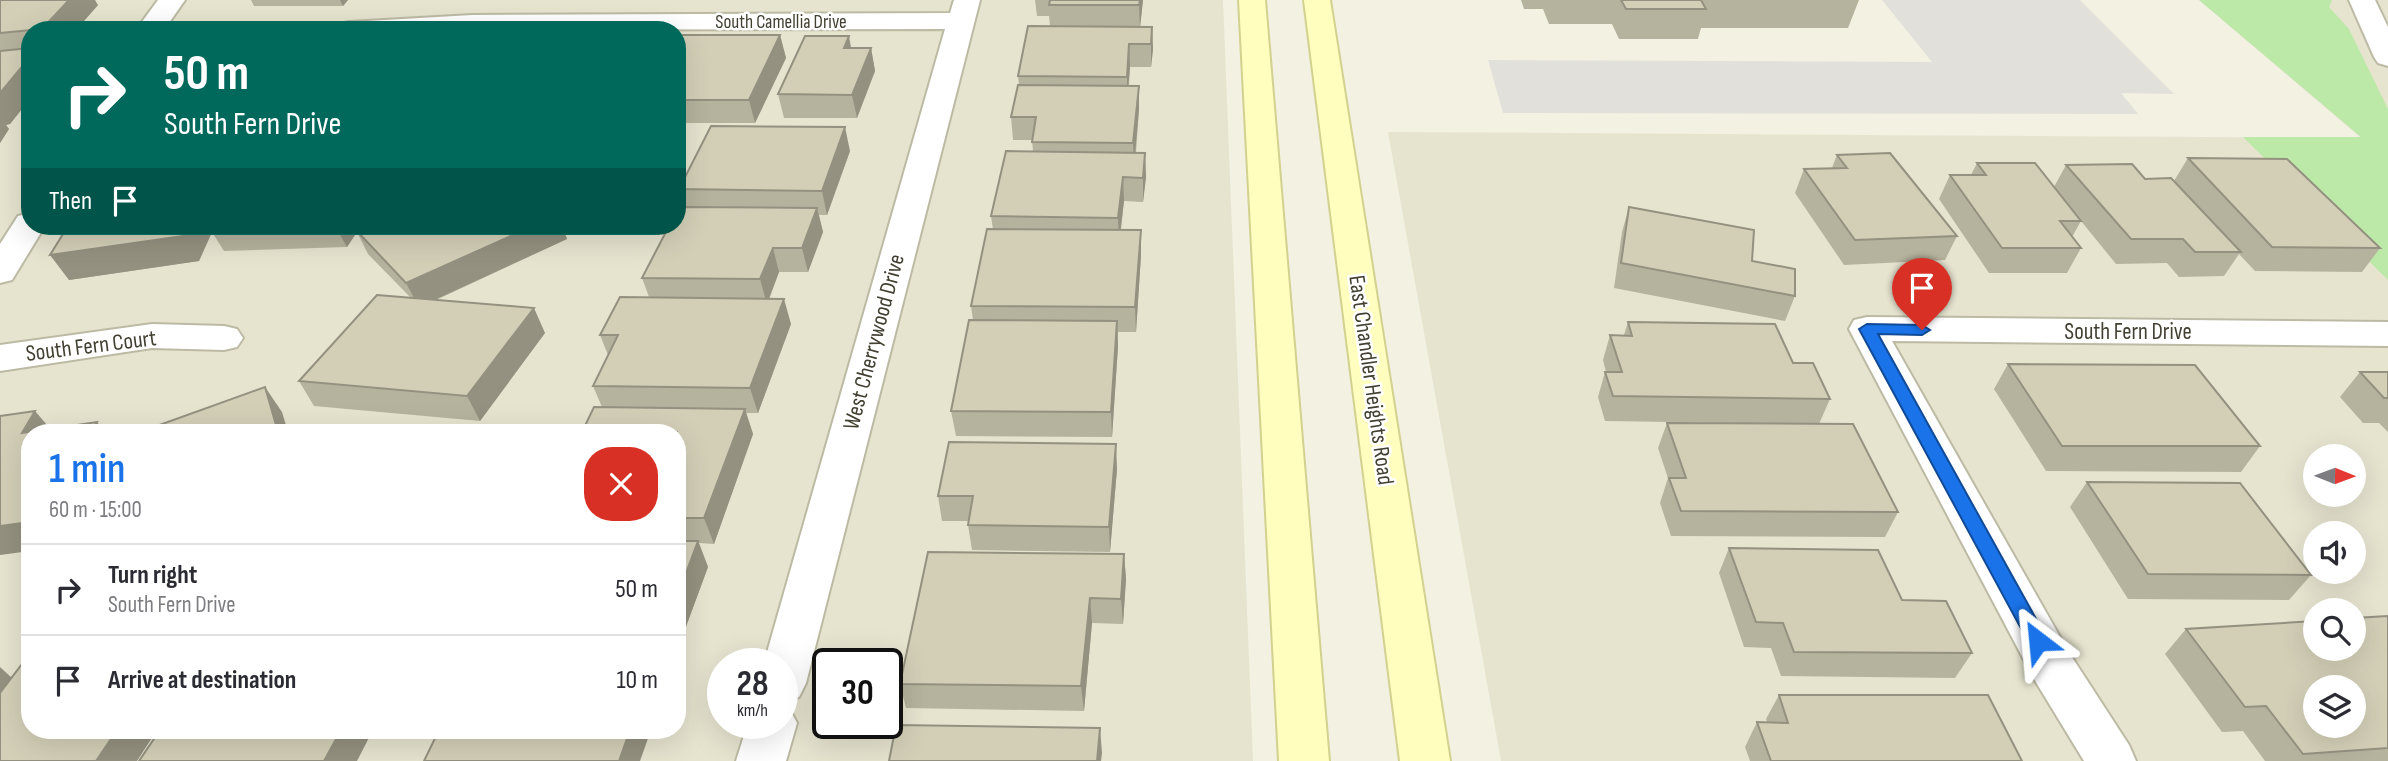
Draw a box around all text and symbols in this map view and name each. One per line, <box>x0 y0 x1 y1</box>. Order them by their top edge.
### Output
street label: South Camellia Drive <box>715 11 847 34</box>
text: 50 m <box>164 45 249 104</box>
icon: right <box>49 49 140 140</box>
text: South Fern Drive <box>164 105 341 144</box>
icon: arrive <box>106 182 144 220</box>
text: Then <box>49 186 92 217</box>
street label: West Cherrywood Drive <box>837 251 911 433</box>
pin <box>1892 258 1952 330</box>
icon: arrive <box>1903 269 1941 307</box>
street label: East Chandler Heights Road <box>1342 273 1400 487</box>
street label: South Fern Drive <box>2064 318 2192 346</box>
street label: South Fern Court <box>24 324 158 368</box>
text: 1 min <box>49 444 125 495</box>
north arrow <box>2303 444 2366 508</box>
map controls <box>2303 444 2366 738</box>
button: close <box>584 447 658 521</box>
text: 60 m · 15:00 <box>49 496 142 524</box>
button: sound <box>2303 521 2366 584</box>
text: Turn right <box>108 560 197 591</box>
icon: right <box>49 571 87 609</box>
text: 50 m <box>615 574 658 605</box>
text: South Fern Drive <box>108 591 235 619</box>
button: search <box>2303 598 2366 661</box>
position arrow <box>2001 604 2075 678</box>
speed limit sign: 30 <box>812 648 903 739</box>
icon: arrive <box>49 662 87 700</box>
text: 28 <box>737 663 768 706</box>
text: Arrive at destination <box>108 665 296 696</box>
text: 10 m <box>616 665 658 696</box>
button: layers <box>2303 675 2366 738</box>
text: km/h <box>737 700 768 721</box>

